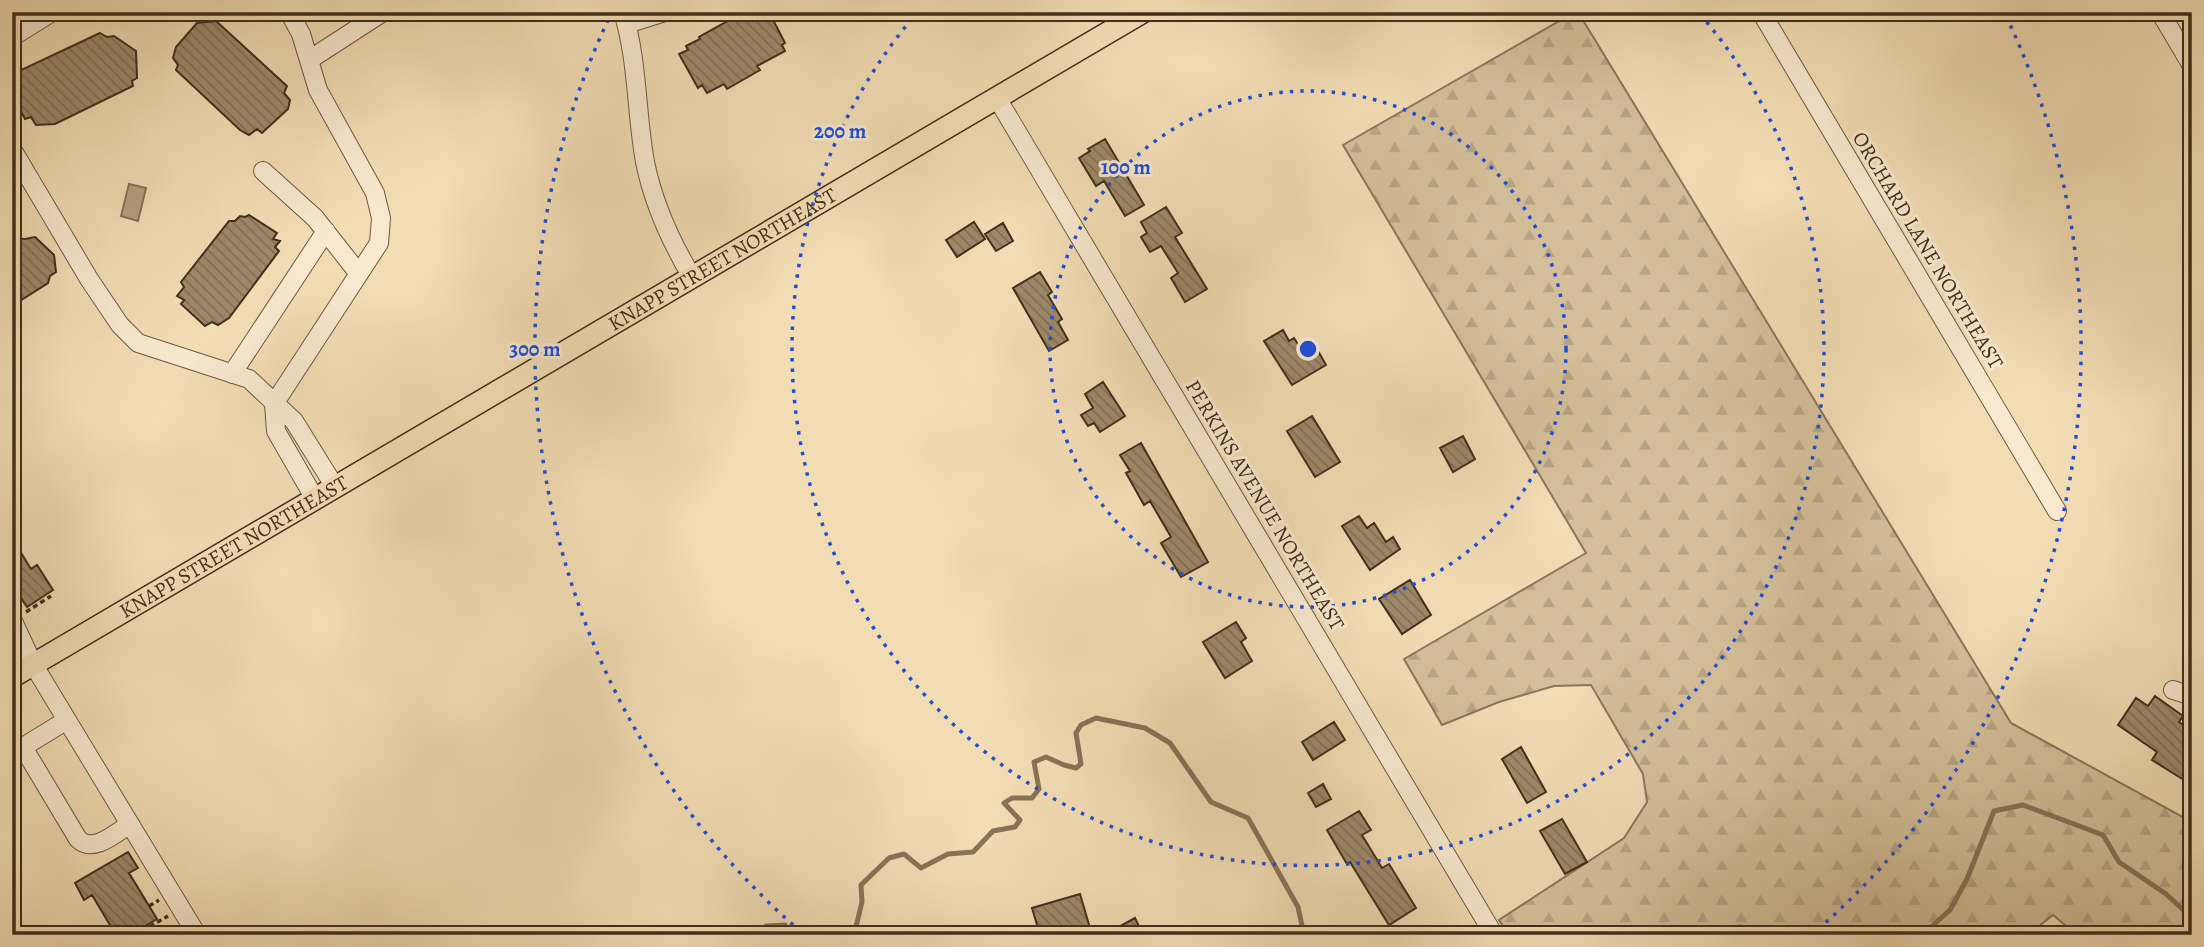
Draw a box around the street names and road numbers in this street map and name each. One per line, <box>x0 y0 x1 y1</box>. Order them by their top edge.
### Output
street label: ORCHARD LANE NORTHEAST <box>1846 126 2010 374</box>
street label: KNAPP STREET NORTHEAST <box>603 181 842 337</box>
street label: PERKINS AVENUE NORTHEAST <box>1179 375 1351 636</box>
street label: KNAPP STREET NORTHEAST <box>114 468 353 625</box>

